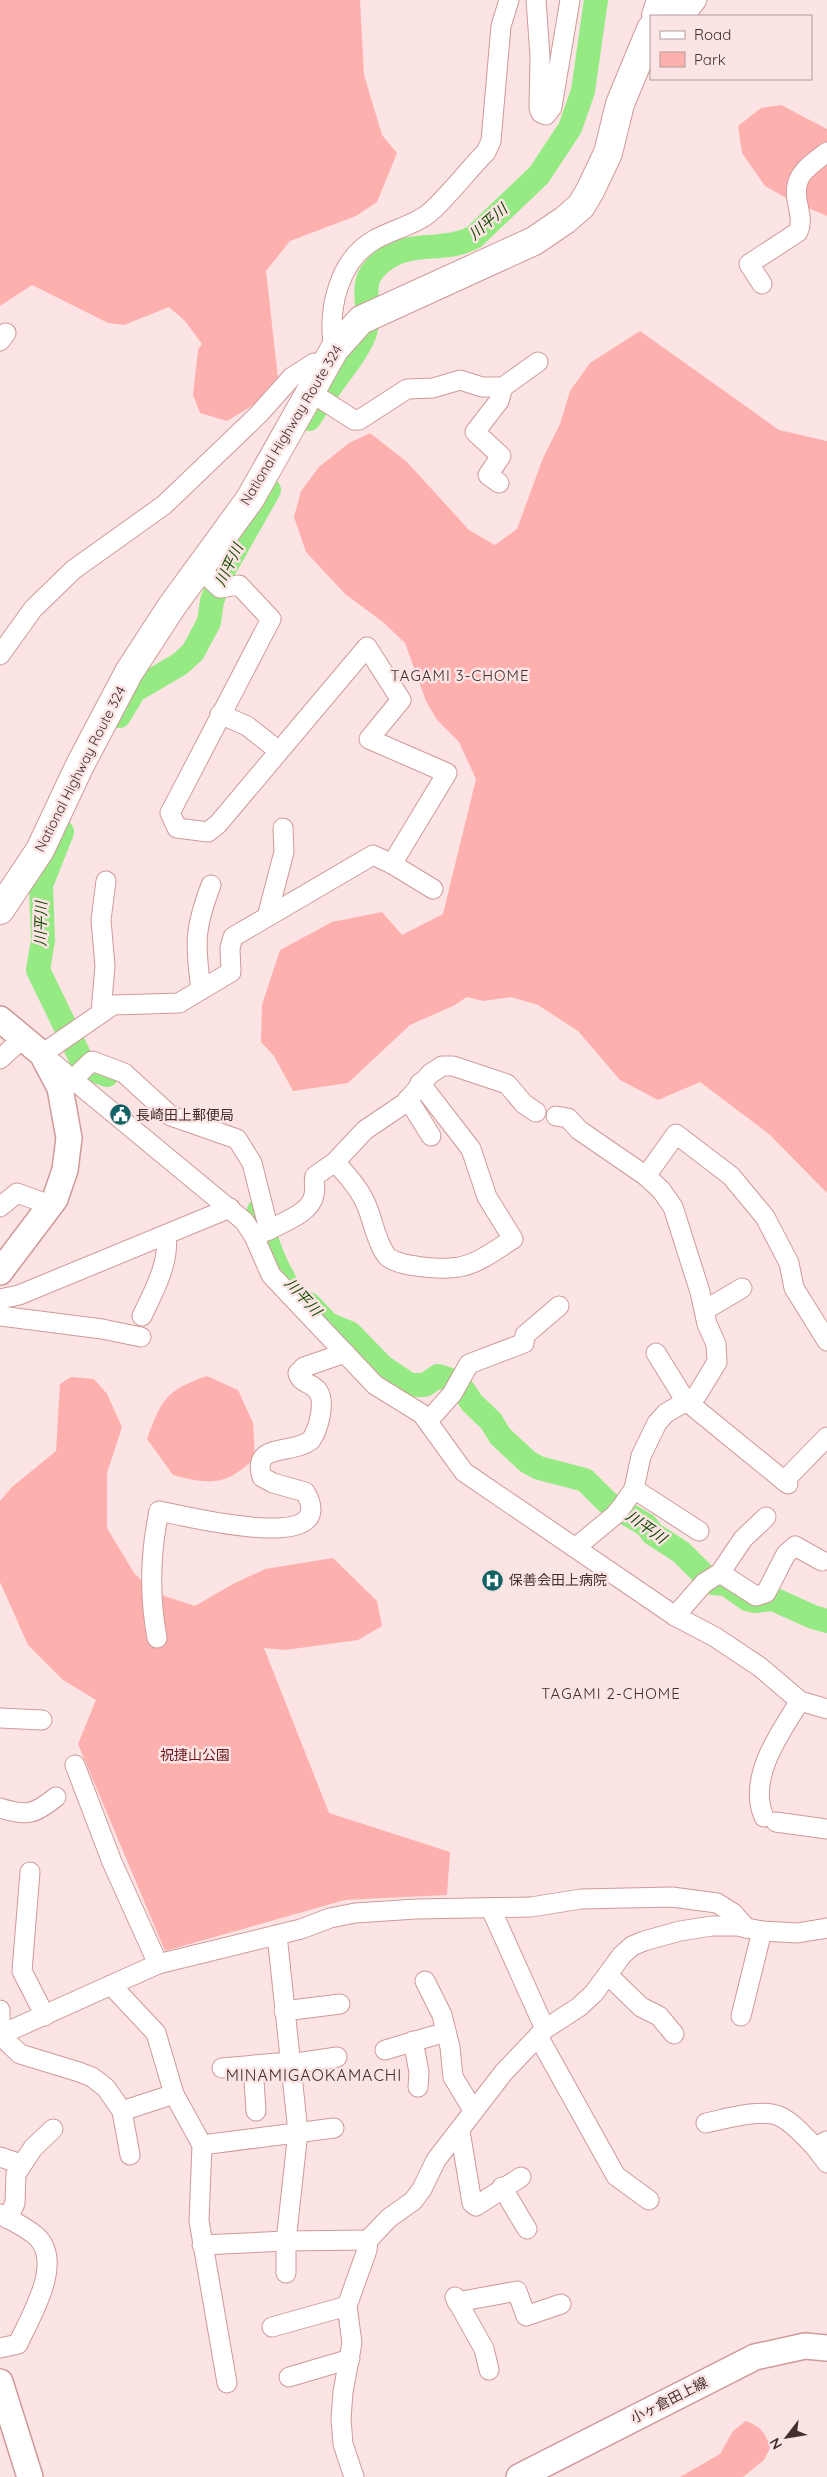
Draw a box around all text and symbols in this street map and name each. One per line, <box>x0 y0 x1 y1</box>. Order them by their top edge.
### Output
legend <box>650 15 812 80</box>
text: Road <box>694 25 731 44</box>
text: Park <box>694 50 726 69</box>
water label: 川平川 <box>464 198 512 244</box>
street label: National Highway Route 324 <box>236 342 346 508</box>
water label: 川平川 <box>210 539 248 589</box>
district label: TAGAMI 3-CHOME <box>390 666 530 685</box>
street label: National Highway Route 324 <box>30 683 130 855</box>
water label: 川平川 <box>31 899 50 947</box>
public building icon: 長崎田上郵便局 <box>108 1103 132 1127</box>
place label: 長崎田上郵便局 <box>136 1106 234 1124</box>
water label: 川平川 <box>281 1274 327 1321</box>
water label: 川平川 <box>622 1506 672 1548</box>
hospital icon: 保善会田上病院 <box>481 1568 505 1592</box>
place label: 保善会田上病院 <box>509 1571 607 1589</box>
district label: TAGAMI 2-CHOME <box>541 1684 681 1703</box>
park label: 祝捷山公園 <box>160 1746 230 1764</box>
district label: MINAMIGAOKAMACHI <box>226 2065 402 2085</box>
street label: 小ヶ倉田上線 <box>627 2373 711 2427</box>
north arrow <box>762 2412 812 2462</box>
text: N <box>765 2435 786 2453</box>

